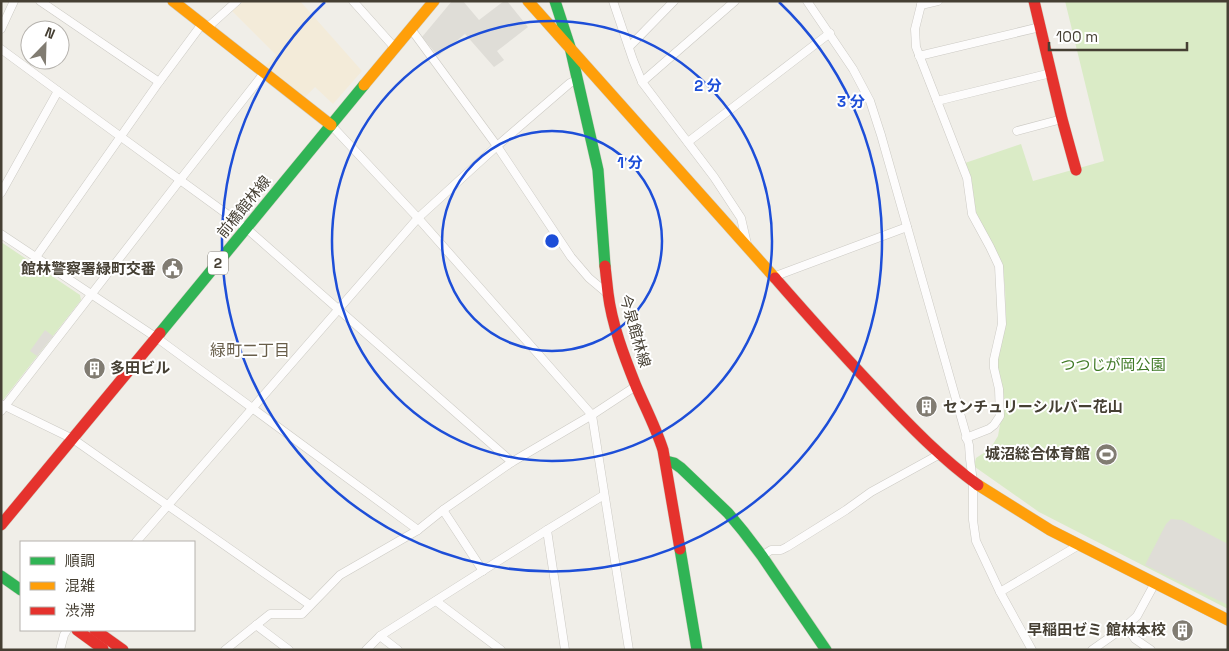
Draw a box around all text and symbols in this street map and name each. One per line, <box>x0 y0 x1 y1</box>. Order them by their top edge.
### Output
north arrow <box>20 20 70 70</box>
scale bar <box>1049 20 1186 52</box>
text: N <box>42 23 58 43</box>
text: 100 m <box>1056 27 1098 46</box>
text: 2 分 <box>694 76 722 95</box>
text: 3 分 <box>837 92 865 111</box>
text: 1 分 <box>617 153 643 172</box>
street label: 前橋館林線 <box>213 172 275 242</box>
centre of rings <box>543 232 561 250</box>
road number: 2 <box>208 252 228 274</box>
public building icon: 館林警察署緑町交番 <box>160 257 184 281</box>
place label: 館林警察署緑町交番 <box>21 259 156 278</box>
street label: 今泉館林線 <box>616 292 655 370</box>
district label: 緑町二丁目 <box>210 340 290 361</box>
park label: つつじが岡公園 <box>1060 355 1166 374</box>
building icon: 多田ビル <box>82 356 106 380</box>
place label: 多田ビル <box>110 358 170 377</box>
building icon: センチュリーシルバー花山 <box>915 395 939 419</box>
place label: センチュリーシルバー花山 <box>943 397 1123 416</box>
sports icon: 城沼総合体育館 <box>1094 442 1118 466</box>
place label: 城沼総合体育館 <box>985 444 1090 463</box>
legend <box>20 541 195 631</box>
text: 順調 <box>65 551 95 570</box>
text: 混雑 <box>65 576 95 595</box>
text: 渋滞 <box>65 601 95 620</box>
building icon: 早稲田ゼミ 館林本校 <box>1170 618 1194 642</box>
place label: 早稲田ゼミ 館林本校 <box>1027 620 1166 639</box>

